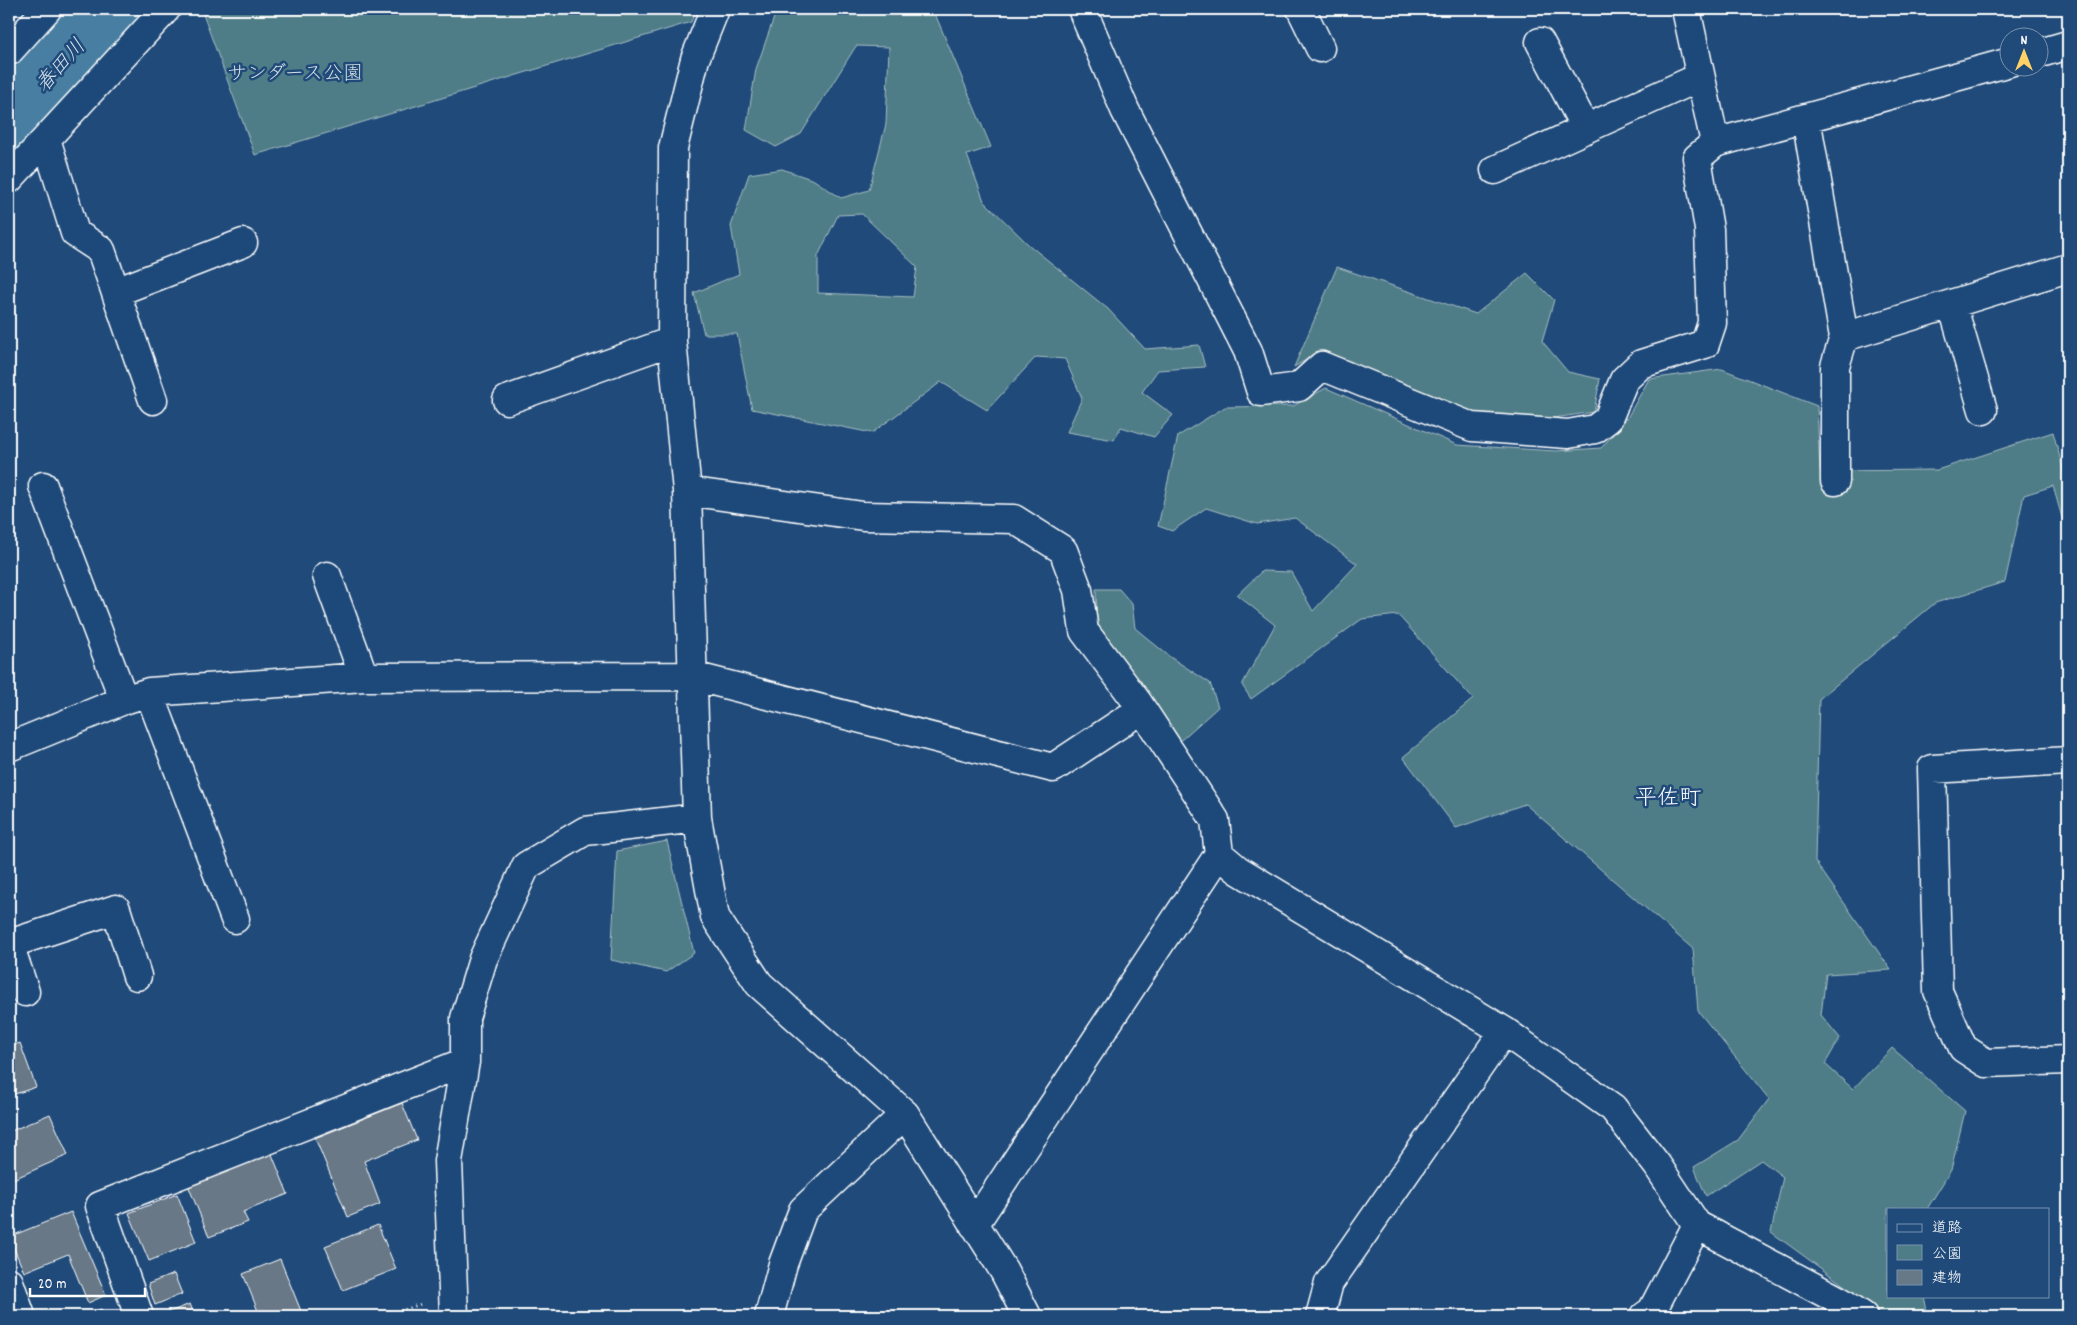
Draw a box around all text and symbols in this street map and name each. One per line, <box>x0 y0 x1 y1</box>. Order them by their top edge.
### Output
north arrow <box>2000 28 2050 78</box>
text: N <box>2021 31 2028 51</box>
water label: 春田川 <box>30 34 94 100</box>
park label: サンダース公園 <box>227 61 363 89</box>
district label: 平佐町 <box>1635 784 1701 815</box>
legend <box>1887 1208 2050 1298</box>
text: 道路 <box>1932 1218 1962 1240</box>
text: 公園 <box>1932 1244 1962 1266</box>
scale bar <box>30 1265 145 1297</box>
text: 建物 <box>1932 1268 1962 1290</box>
text: 20 m <box>38 1274 66 1296</box>

